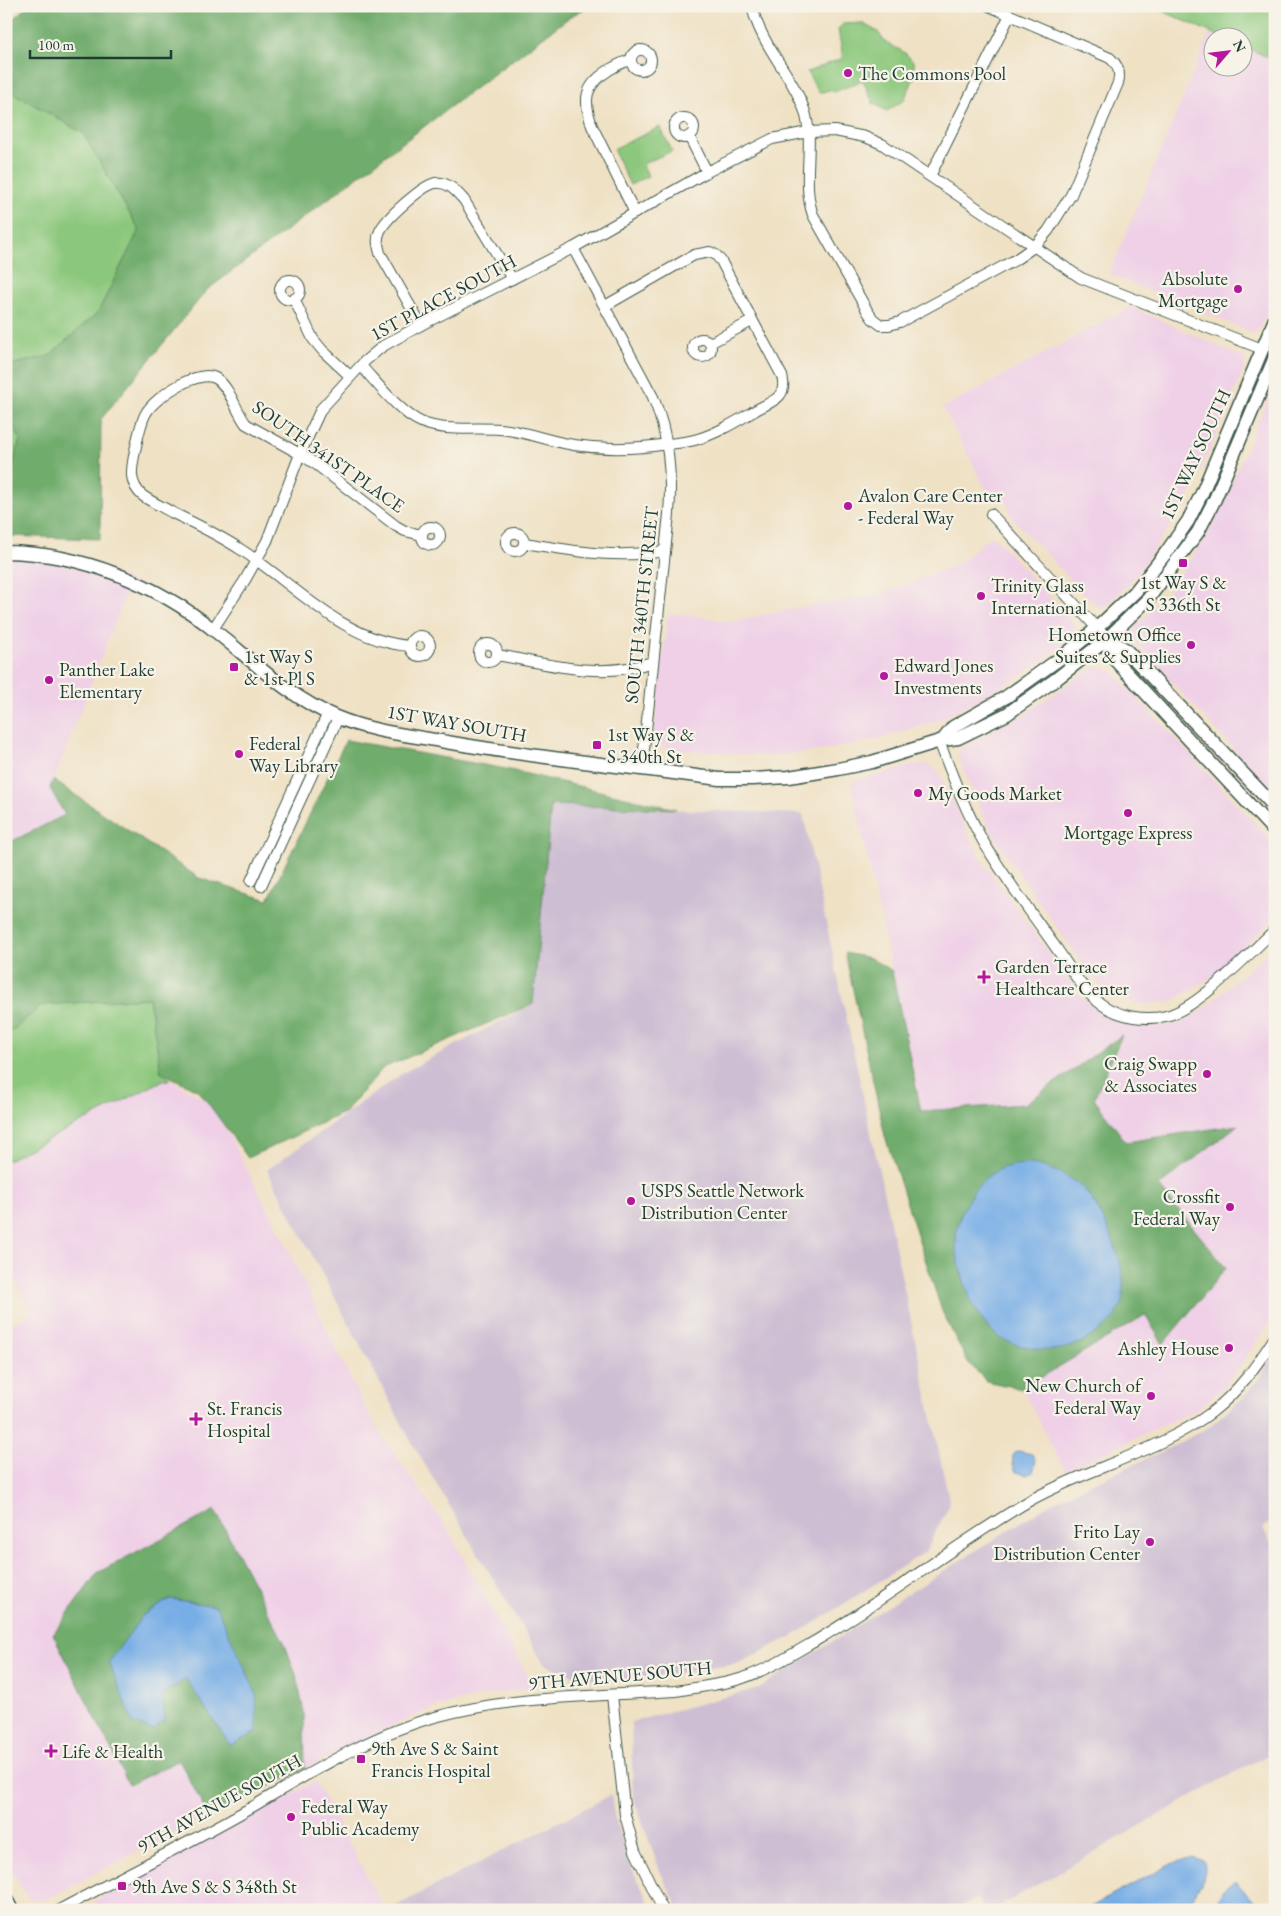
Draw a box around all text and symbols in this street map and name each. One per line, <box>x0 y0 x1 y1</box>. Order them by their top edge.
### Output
scale bar <box>30 28 171 60</box>
north arrow <box>1204 28 1254 78</box>
text: 100 m <box>38 35 75 54</box>
text: N <box>1229 37 1250 56</box>
place label: The Commons Pool <box>858 61 1007 86</box>
marker: The Commons Pool <box>842 67 854 79</box>
street label: 1ST PLACE SOUTH <box>366 248 521 347</box>
place label: Absolute Mortgage <box>1158 266 1228 313</box>
marker: Absolute Mortgage <box>1232 283 1244 295</box>
street label: 1ST WAY SOUTH <box>1154 385 1237 524</box>
street label: SOUTH 341ST PLACE <box>248 394 410 519</box>
place label: Avalon Care Center - Federal Way <box>857 483 1003 530</box>
marker: Avalon Care Center - Federal Way <box>842 500 854 512</box>
street label: SOUTH 340TH STREET <box>619 505 664 705</box>
marker: 1st Way S & S 336th St <box>1177 557 1189 569</box>
place label: 1st Way S & S 336th St <box>1139 570 1227 617</box>
place label: Trinity Glass International <box>991 573 1087 620</box>
marker: Trinity Glass International <box>975 590 987 602</box>
place label: Hometown Office Suites & Supplies <box>1048 622 1181 669</box>
marker: Hometown Office Suites & Supplies <box>1185 639 1197 651</box>
place label: 1st Way S & 1st Pl S <box>244 644 315 691</box>
place label: Edward Jones Investments <box>894 653 993 700</box>
place label: Panther Lake Elementary <box>59 657 154 704</box>
marker: 1st Way S & 1st Pl S <box>228 661 240 673</box>
marker: Edward Jones Investments <box>878 670 890 682</box>
marker: Panther Lake Elementary <box>43 674 55 686</box>
street label: 1ST WAY SOUTH <box>385 699 529 748</box>
place label: 1st Way S & S 340th St <box>607 722 694 769</box>
place label: Federal Way Library <box>249 731 339 778</box>
marker: 1st Way S & S 340th St <box>591 739 603 751</box>
marker: Federal Way Library <box>233 748 245 760</box>
place label: My Goods Market <box>928 781 1062 806</box>
marker: My Goods Market <box>912 787 924 799</box>
marker: Mortgage Express <box>1122 807 1134 819</box>
place label: Mortgage Express <box>1064 820 1192 845</box>
place label: Garden Terrace Healthcare Center <box>995 954 1130 1001</box>
marker: Garden Terrace Healthcare Center <box>977 970 991 984</box>
place label: Craig Swapp & Associates <box>1104 1051 1197 1098</box>
marker: Craig Swapp & Associates <box>1201 1068 1213 1080</box>
place label: USPS Seattle Network Distribution Center <box>641 1178 805 1225</box>
place label: Crossfit Federal Way <box>1133 1184 1221 1231</box>
marker: USPS Seattle Network Distribution Center <box>625 1195 637 1207</box>
marker: Crossfit Federal Way <box>1224 1201 1236 1213</box>
place label: Ashley House <box>1116 1336 1219 1361</box>
marker: Ashley House <box>1223 1342 1235 1354</box>
place label: New Church of Federal Way <box>1025 1373 1143 1420</box>
marker: New Church of Federal Way <box>1145 1390 1157 1402</box>
place label: St. Francis Hospital <box>207 1396 282 1443</box>
marker: St. Francis Hospital <box>189 1412 203 1426</box>
place label: Frito Lay Distribution Center <box>994 1519 1141 1566</box>
marker: Frito Lay Distribution Center <box>1144 1536 1156 1548</box>
street label: 9TH AVENUE SOUTH <box>527 1655 713 1696</box>
place label: 9th Ave S & Saint Francis Hospital <box>371 1736 498 1783</box>
place label: Life & Health <box>62 1739 164 1764</box>
marker: Life & Health <box>44 1744 58 1758</box>
street label: 9TH AVENUE SOUTH <box>133 1748 306 1859</box>
marker: 9th Ave S & Saint Francis Hospital <box>355 1753 367 1765</box>
place label: Federal Way Public Academy <box>301 1794 420 1841</box>
marker: Federal Way Public Academy <box>285 1811 297 1823</box>
place label: 9th Ave S & S 348th St <box>132 1874 297 1899</box>
marker: 9th Ave S & S 348th St <box>116 1880 128 1892</box>

